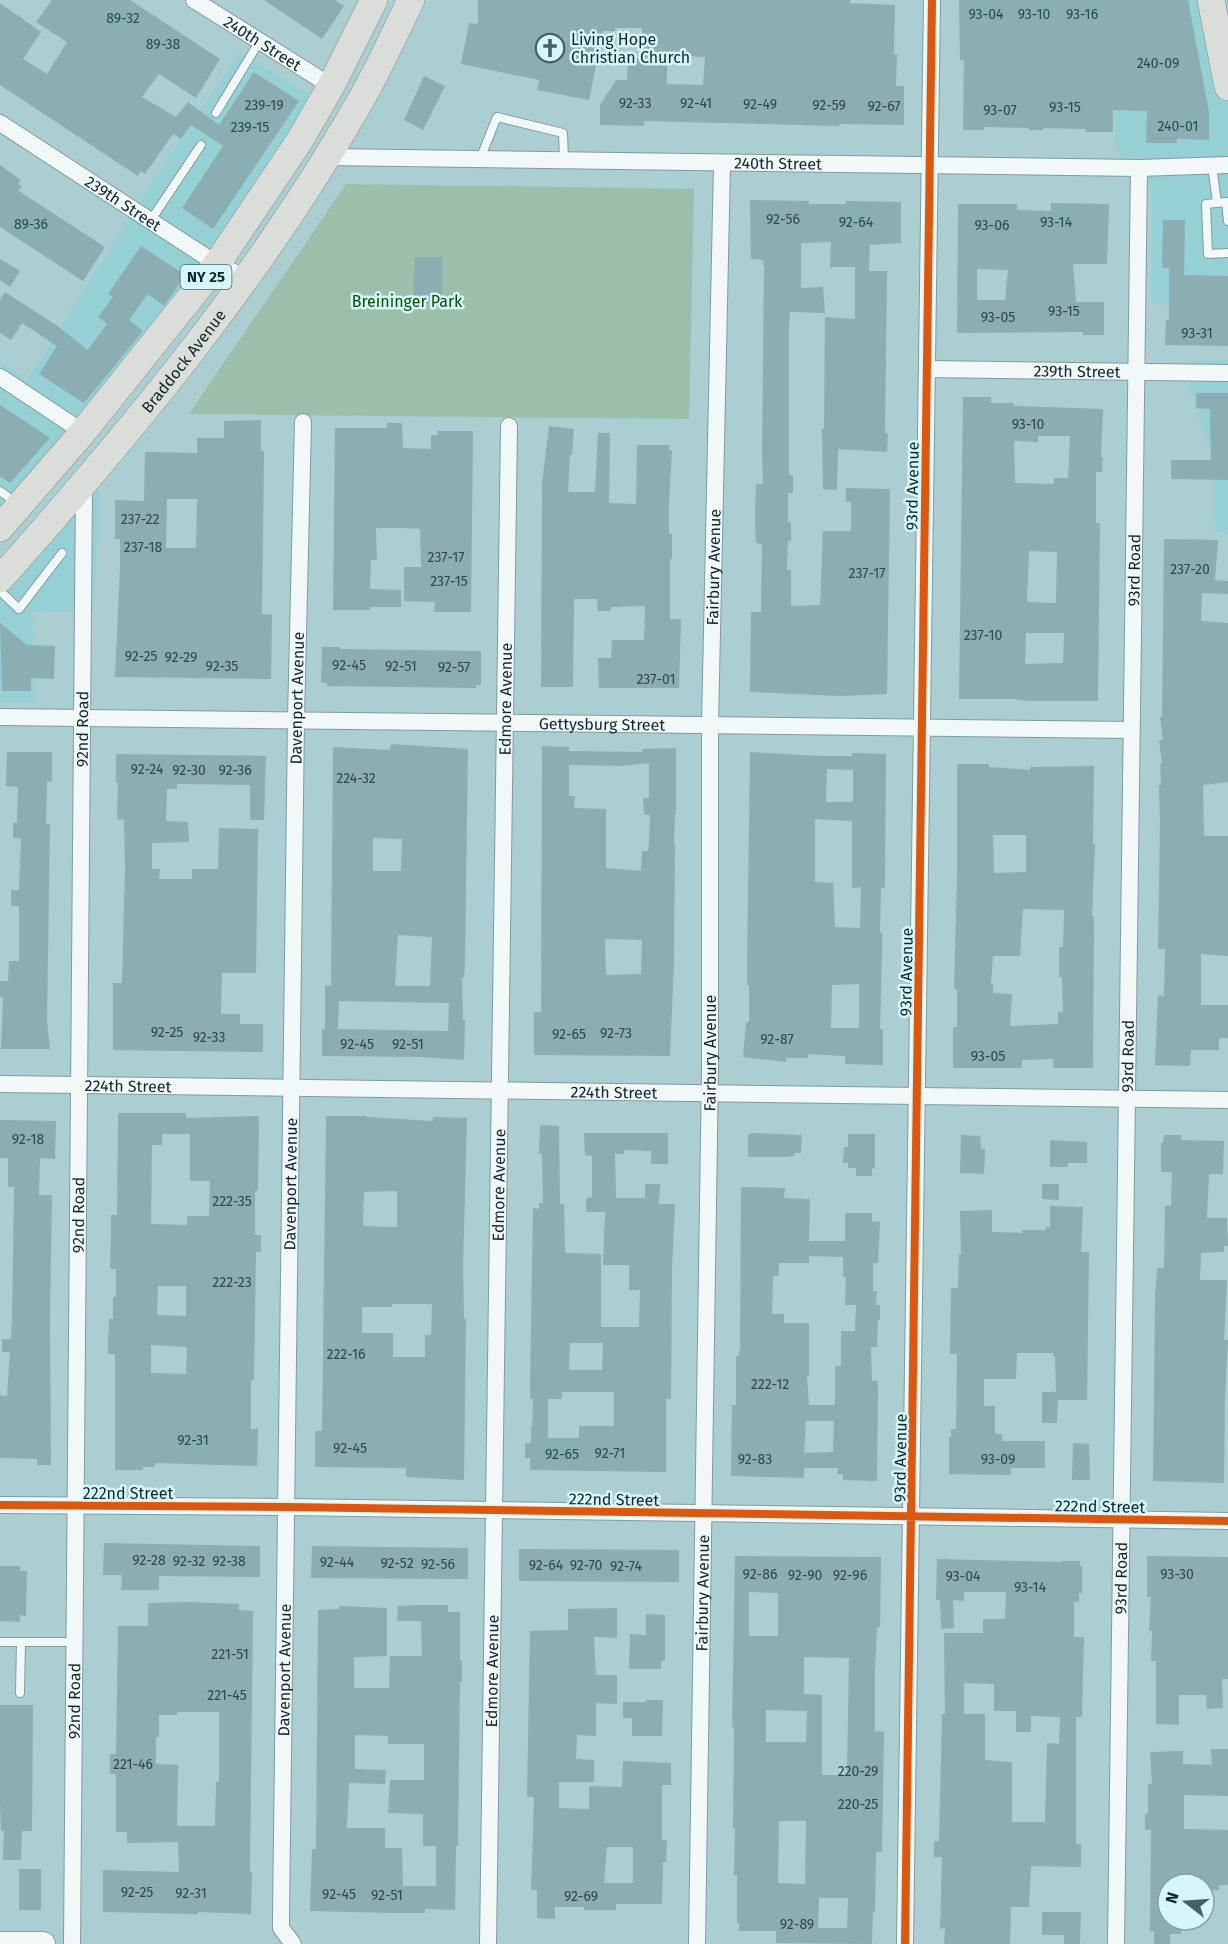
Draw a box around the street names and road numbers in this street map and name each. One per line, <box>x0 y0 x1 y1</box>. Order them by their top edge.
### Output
street label: 240th Street <box>220 12 305 75</box>
street label: 240th Street <box>734 154 822 174</box>
street label: 239th Street <box>81 172 165 235</box>
road number: NY 25 <box>180 265 232 289</box>
street label: Braddock Avenue <box>138 306 230 417</box>
street label: 239th Street <box>1033 361 1121 382</box>
street label: 93rd Avenue <box>902 442 923 531</box>
street label: Fairbury Avenue <box>703 509 725 626</box>
street label: 93rd Road <box>1124 534 1144 607</box>
street label: Davenport Avenue <box>286 632 308 765</box>
street label: Edmore Avenue <box>495 643 516 756</box>
street label: 92nd Road <box>73 691 92 767</box>
street label: Gettysburg Street <box>539 714 665 735</box>
street label: 93rd Avenue <box>896 928 917 1017</box>
street label: Fairbury Avenue <box>700 995 720 1112</box>
street label: 93rd Road <box>1118 1020 1138 1092</box>
street label: 224th Street <box>84 1076 172 1096</box>
street label: 224th Street <box>570 1082 658 1103</box>
street label: Davenport Avenue <box>280 1118 301 1251</box>
street label: Edmore Avenue <box>489 1129 509 1242</box>
street label: 92nd Road <box>69 1177 88 1253</box>
street label: 93rd Avenue <box>890 1414 911 1503</box>
street label: 222nd Street <box>83 1484 173 1503</box>
street label: 222nd Street <box>569 1489 660 1510</box>
street label: 222nd Street <box>1055 1496 1146 1517</box>
street label: Fairbury Avenue <box>692 1535 713 1651</box>
street label: 93rd Road <box>1111 1542 1131 1614</box>
street label: Davenport Avenue <box>274 1604 295 1737</box>
street label: Edmore Avenue <box>482 1615 503 1728</box>
street label: 92nd Road <box>65 1663 84 1739</box>

